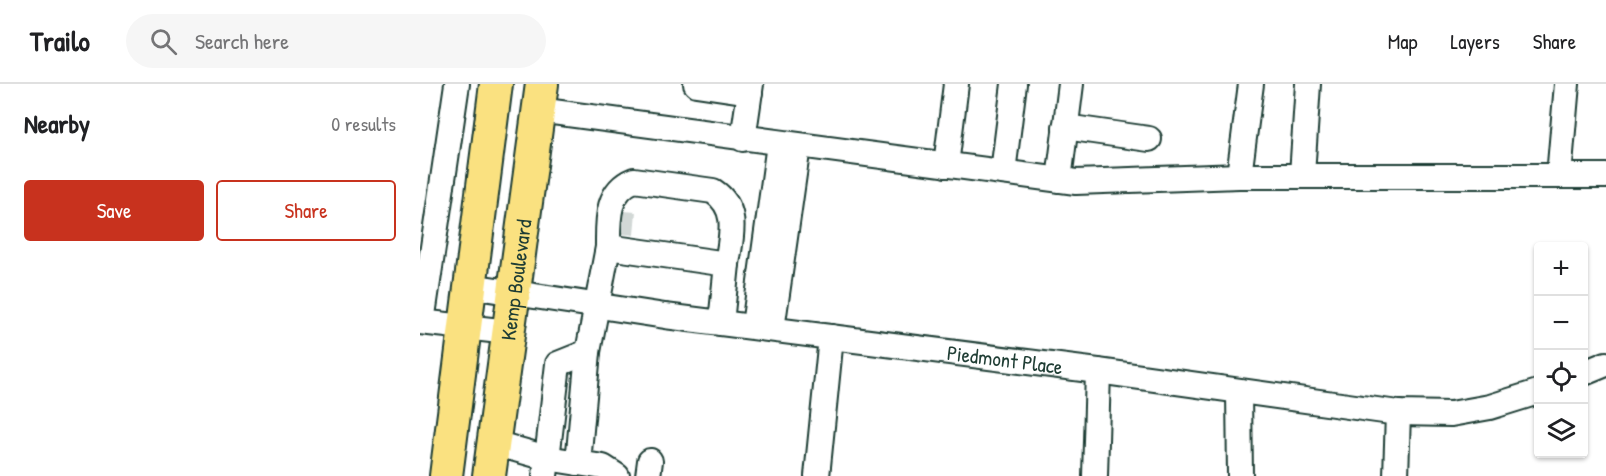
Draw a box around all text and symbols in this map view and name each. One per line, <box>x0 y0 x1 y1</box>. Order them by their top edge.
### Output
search box <box>126 14 546 68</box>
text: Trailo <box>30 22 90 60</box>
icon: search <box>147 25 180 58</box>
text: Search here <box>195 26 289 56</box>
text: Map <box>1388 27 1417 56</box>
text: Layers <box>1450 27 1500 56</box>
text: Share <box>1533 27 1576 56</box>
text: Nearby <box>24 106 90 141</box>
text: 0 results <box>331 110 396 137</box>
button: Save <box>24 180 204 241</box>
button: Share <box>216 180 396 241</box>
street label: Kemp Boulevard <box>493 217 538 342</box>
map controls <box>1534 242 1588 458</box>
button: + <box>1534 242 1588 296</box>
button: − <box>1534 296 1588 350</box>
street label: Piedmont Place <box>946 337 1064 381</box>
button: locate <box>1534 350 1588 404</box>
button: layers <box>1534 404 1588 458</box>

